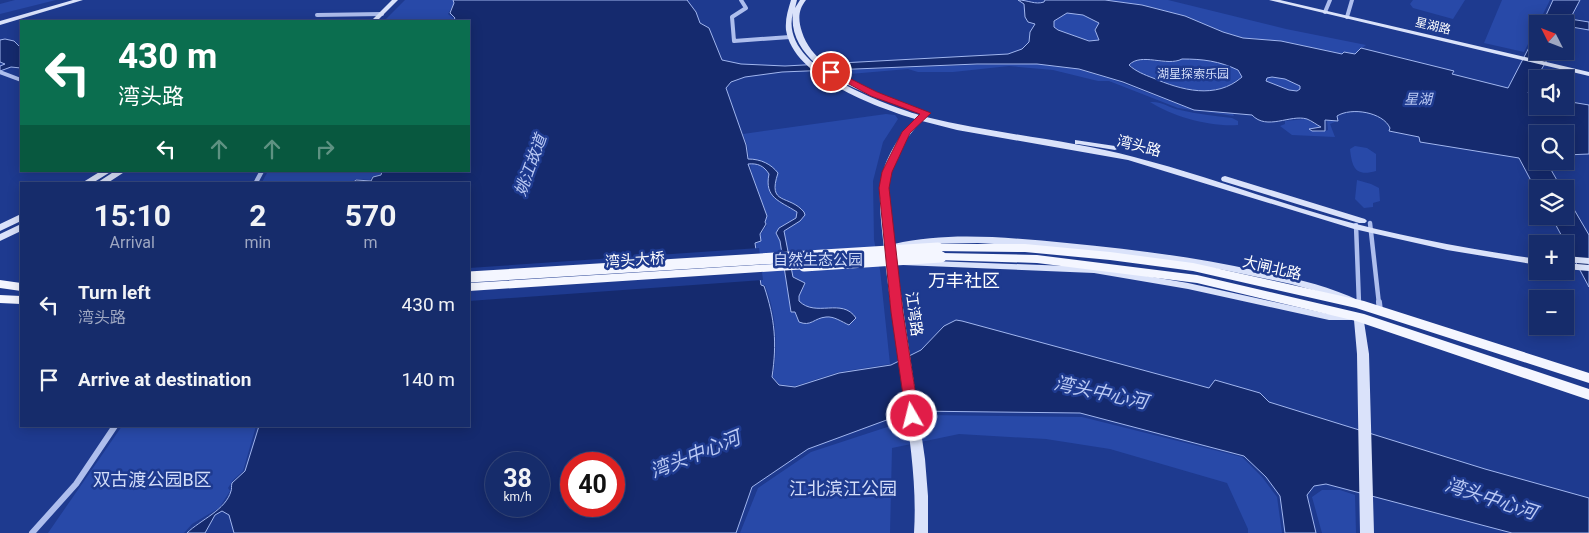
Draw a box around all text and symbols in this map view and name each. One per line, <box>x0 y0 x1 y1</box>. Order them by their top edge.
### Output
street label: 星湖路 <box>1414 15 1452 37</box>
north arrow <box>1529 15 1574 60</box>
map controls <box>1529 15 1574 335</box>
text: 430 m <box>118 36 217 77</box>
icon: left <box>35 40 100 105</box>
pin <box>810 51 852 93</box>
icon: arrive <box>817 58 845 86</box>
park label: 湖星探索乐园 <box>1157 67 1229 81</box>
button: sound <box>1529 70 1574 115</box>
text: 湾头路 <box>118 84 184 109</box>
water label: 星湖 <box>1404 91 1434 107</box>
button: search <box>1529 125 1574 170</box>
water label: 姚江故道 <box>511 130 551 198</box>
street label: 湾头路 <box>1115 132 1163 160</box>
icon: left <box>152 135 180 163</box>
icon: ahead <box>205 135 233 163</box>
icon: ahead <box>258 135 286 163</box>
icon: right <box>311 135 339 163</box>
button: layers <box>1529 180 1574 225</box>
text: 15:10 <box>94 198 171 233</box>
text: 2 <box>249 198 266 233</box>
text: 570 <box>345 198 396 233</box>
text: Arrival <box>110 233 155 252</box>
text: min <box>244 233 271 252</box>
text: m <box>364 233 378 252</box>
button: + <box>1529 235 1574 280</box>
street label: 湾头大桥 <box>604 249 666 271</box>
park label: 自然生态公园 <box>773 251 863 269</box>
street label: 大闸北路 <box>1241 252 1303 284</box>
district label: 万丰社区 <box>928 270 1000 291</box>
text: Turn left <box>78 281 151 304</box>
street label: 江湾路 <box>902 290 926 338</box>
button: − <box>1529 290 1574 335</box>
icon: left <box>35 291 63 319</box>
text: 430 m <box>402 293 455 316</box>
text: 湾头路 <box>78 308 126 327</box>
icon: arrive <box>35 366 63 394</box>
text: Arrive at destination <box>78 368 251 391</box>
text: 140 m <box>402 368 455 391</box>
water label: 湾头中心河 <box>1052 371 1154 414</box>
position arrow <box>885 389 937 441</box>
water label: 湾头中心河 <box>647 425 747 483</box>
speed limit sign: 40 <box>560 452 625 517</box>
text: 38 <box>503 464 532 493</box>
park label: 双古渡公园B区 <box>92 469 212 490</box>
water label: 湾头中心河 <box>1442 473 1543 525</box>
park label: 江北滨江公园 <box>789 478 897 499</box>
text: km/h <box>503 490 532 504</box>

